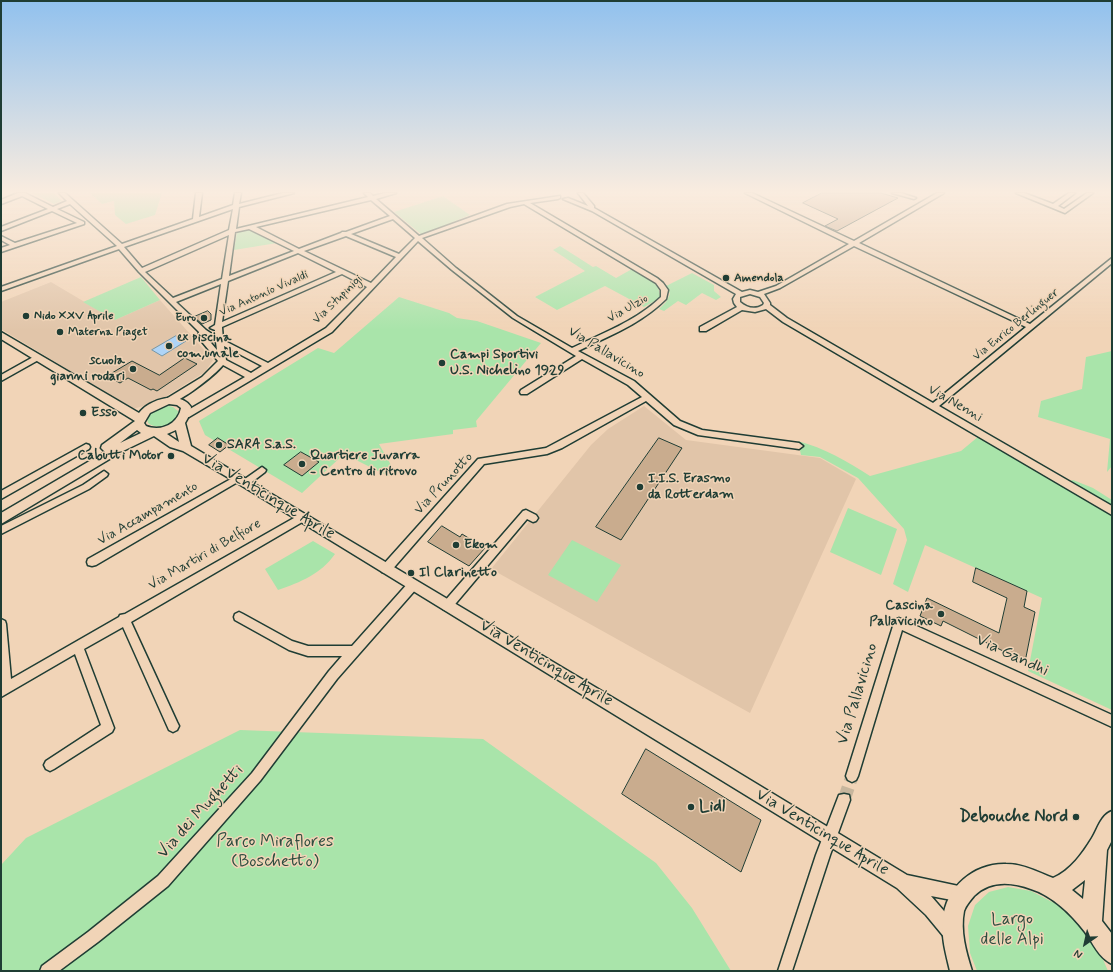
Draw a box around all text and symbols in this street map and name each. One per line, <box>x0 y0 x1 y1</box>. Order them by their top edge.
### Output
street label: Via Antonio Vivaldi <box>217 268 311 320</box>
place label: Amendola <box>734 271 784 285</box>
street label: Via Stupinigi <box>310 273 366 327</box>
marker: Amendola <box>721 273 731 283</box>
street label: Via Enrico Berlinguer <box>970 286 1062 364</box>
street label: Via Ulzio <box>605 292 651 326</box>
place label: Nido XXV Aprile <box>34 309 114 323</box>
marker: Nido XXV Aprile <box>21 311 31 321</box>
place label: Euro <box>175 311 196 325</box>
marker: Euro <box>199 313 209 323</box>
street label: Via Pallavicino <box>565 324 647 382</box>
place label: Materna Piaget <box>68 325 148 339</box>
marker: Materna Piaget <box>55 327 65 337</box>
place label: ex piscina com,unale <box>177 330 239 362</box>
marker: ex piscina com,unale <box>164 341 174 351</box>
place label: Campi Sportivi U.S. Nichelino 1929 <box>450 347 564 380</box>
place label: scuola gianni rodari <box>50 353 125 386</box>
marker: Campi Sportivi U.S. Nichelino 1929 <box>437 358 447 368</box>
marker: scuola gianni rodari <box>128 364 138 374</box>
street label: Via Nenni <box>925 382 985 426</box>
place label: Esso <box>91 405 117 421</box>
marker: Esso <box>78 408 88 418</box>
place label: SARA S.a.S. <box>227 437 296 453</box>
marker: SARA S.a.S. <box>214 440 224 450</box>
place label: Cabutti Motor <box>77 448 163 464</box>
place label: Quartiere Juvarra - Centro di ritrovo <box>310 448 420 480</box>
street label: Via Venticinque Aprile <box>198 449 338 545</box>
street label: Via Prunotto <box>411 449 477 519</box>
marker: Cabutti Motor <box>166 451 176 461</box>
marker: Quartiere Juvarra - Centro di ritrovo <box>297 459 307 469</box>
place label: I.I.S. Erasmo da Rotterdam <box>648 471 734 504</box>
street label: Via Accampamento <box>95 478 201 550</box>
marker: I.I.S. Erasmo da Rotterdam <box>635 482 645 492</box>
street label: Via Martiri di Belfiore <box>146 516 264 594</box>
place label: Ekom <box>464 537 498 553</box>
marker: Ekom <box>451 540 461 550</box>
place label: Il Clarinetto <box>419 565 497 581</box>
marker: Il Clarinetto <box>406 568 416 578</box>
place label: Cascina Pallavicino <box>869 598 933 630</box>
marker: Cascina Pallavicino <box>936 609 946 619</box>
street label: Via Venticinque Aprile <box>476 616 616 712</box>
street label: Via Gandhi <box>972 630 1052 682</box>
street label: Via Pallavicino <box>833 641 883 747</box>
street label: Via dei Mughetti <box>154 761 248 863</box>
street label: Via Venticinque Aprile <box>752 785 892 881</box>
place label: Lidl <box>699 797 725 817</box>
marker: Lidl <box>686 802 696 812</box>
place label: Debouche Nord <box>959 807 1068 827</box>
marker: Debouche Nord <box>1071 812 1081 822</box>
park label: Parco Miraflores (Boschetto) <box>216 832 334 872</box>
park label: Largo delle Alpi <box>980 910 1044 950</box>
north arrow <box>1065 924 1105 964</box>
text: N <box>1071 946 1085 962</box>

